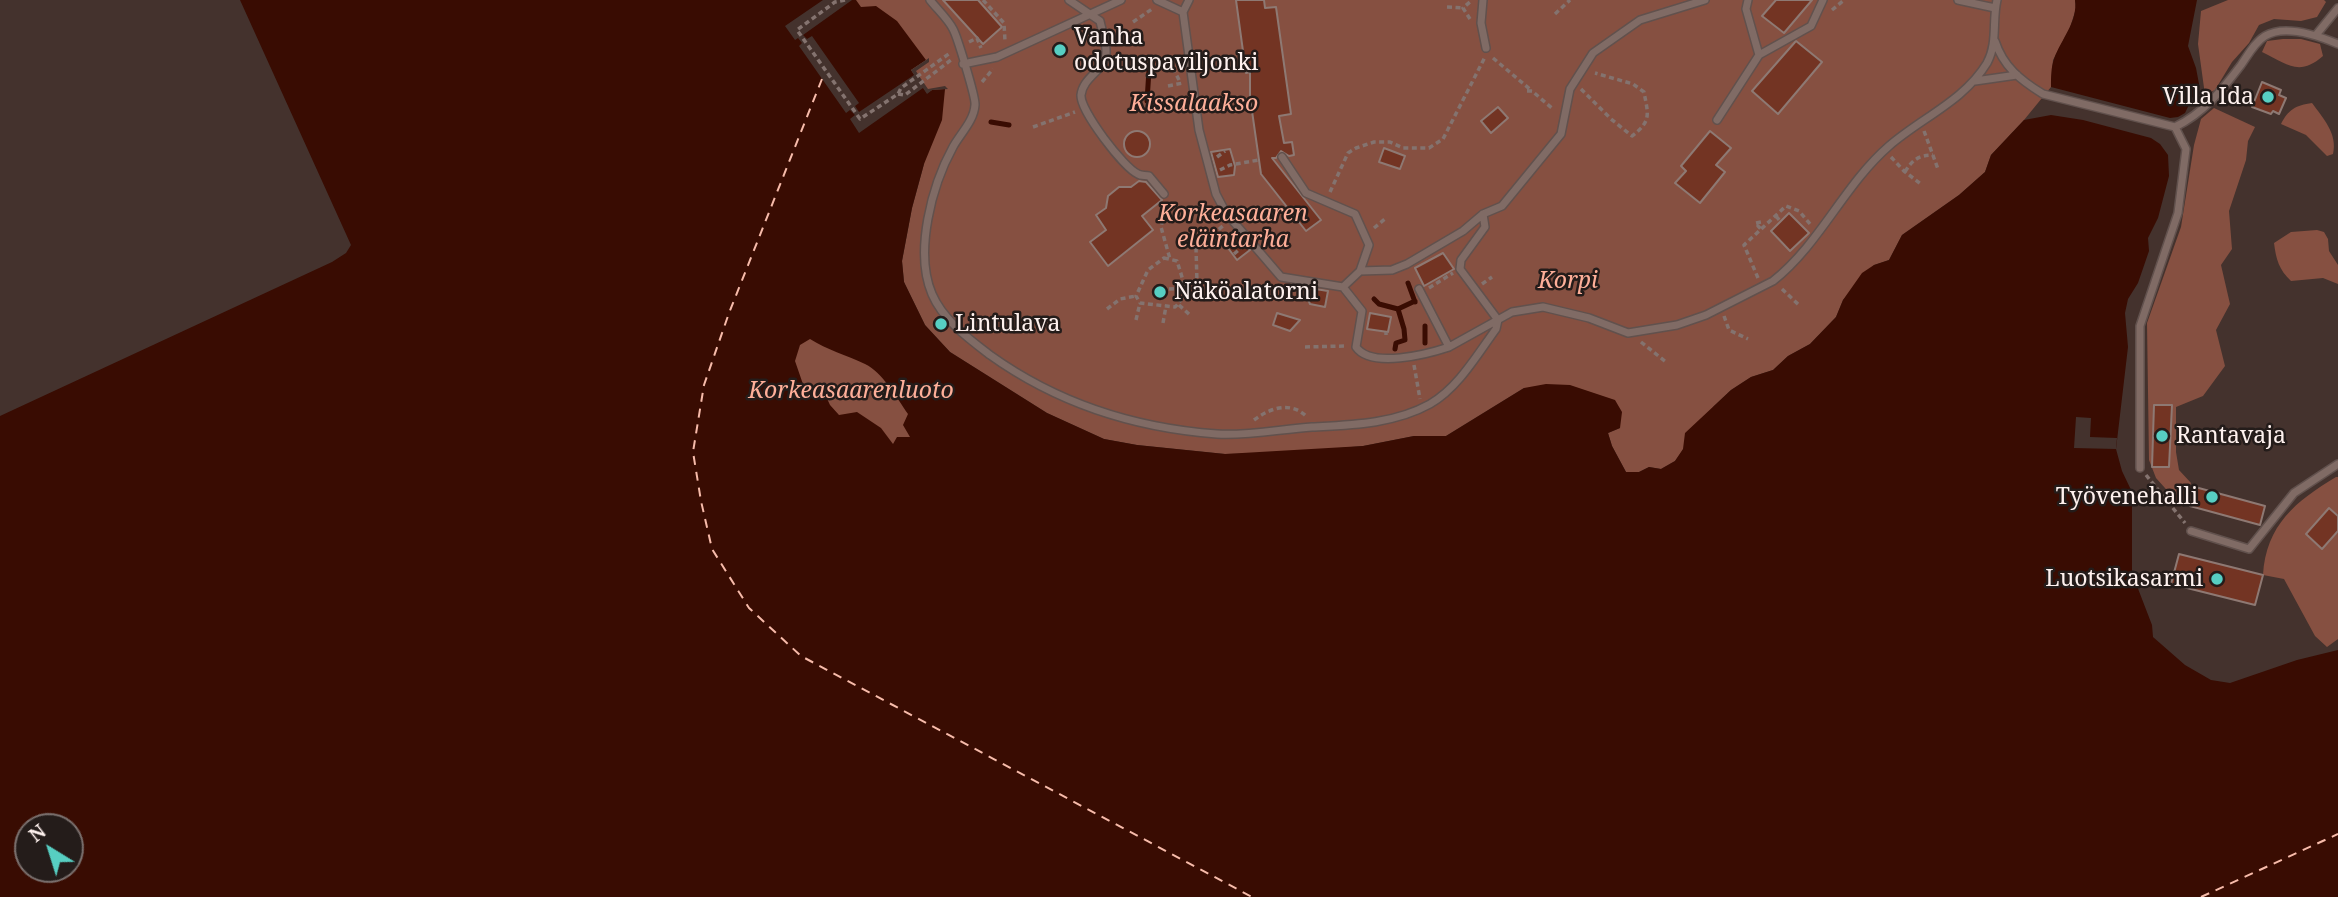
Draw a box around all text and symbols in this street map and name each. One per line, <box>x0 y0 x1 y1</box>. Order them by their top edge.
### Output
place label: Vanha odotuspaviljonki <box>1074 23 1258 77</box>
marker: Vanha odotuspaviljonki <box>1052 42 1068 58</box>
place label: Villa Ida <box>2162 83 2254 111</box>
marker: Villa Ida <box>2260 89 2276 105</box>
park label: Kissalaakso <box>1130 90 1258 118</box>
park label: Korkeasaaren eläintarha <box>1158 200 1308 254</box>
park label: Korpi <box>1538 267 1598 295</box>
place label: Näköalatorni <box>1174 278 1318 306</box>
marker: Näköalatorni <box>1152 284 1168 300</box>
place label: Lintulava <box>955 310 1061 338</box>
marker: Lintulava <box>933 316 949 332</box>
park label: Korkeasaarenluoto <box>748 377 954 405</box>
place label: Rantavaja <box>2176 422 2286 450</box>
marker: Rantavaja <box>2154 428 2170 444</box>
place label: Työvenehalli <box>2056 483 2198 511</box>
marker: Työvenehalli <box>2204 489 2220 505</box>
place label: Luotsikasarmi <box>2045 565 2203 593</box>
marker: Luotsikasarmi <box>2209 571 2225 587</box>
north arrow <box>14 813 84 883</box>
text: N <box>23 818 51 848</box>

